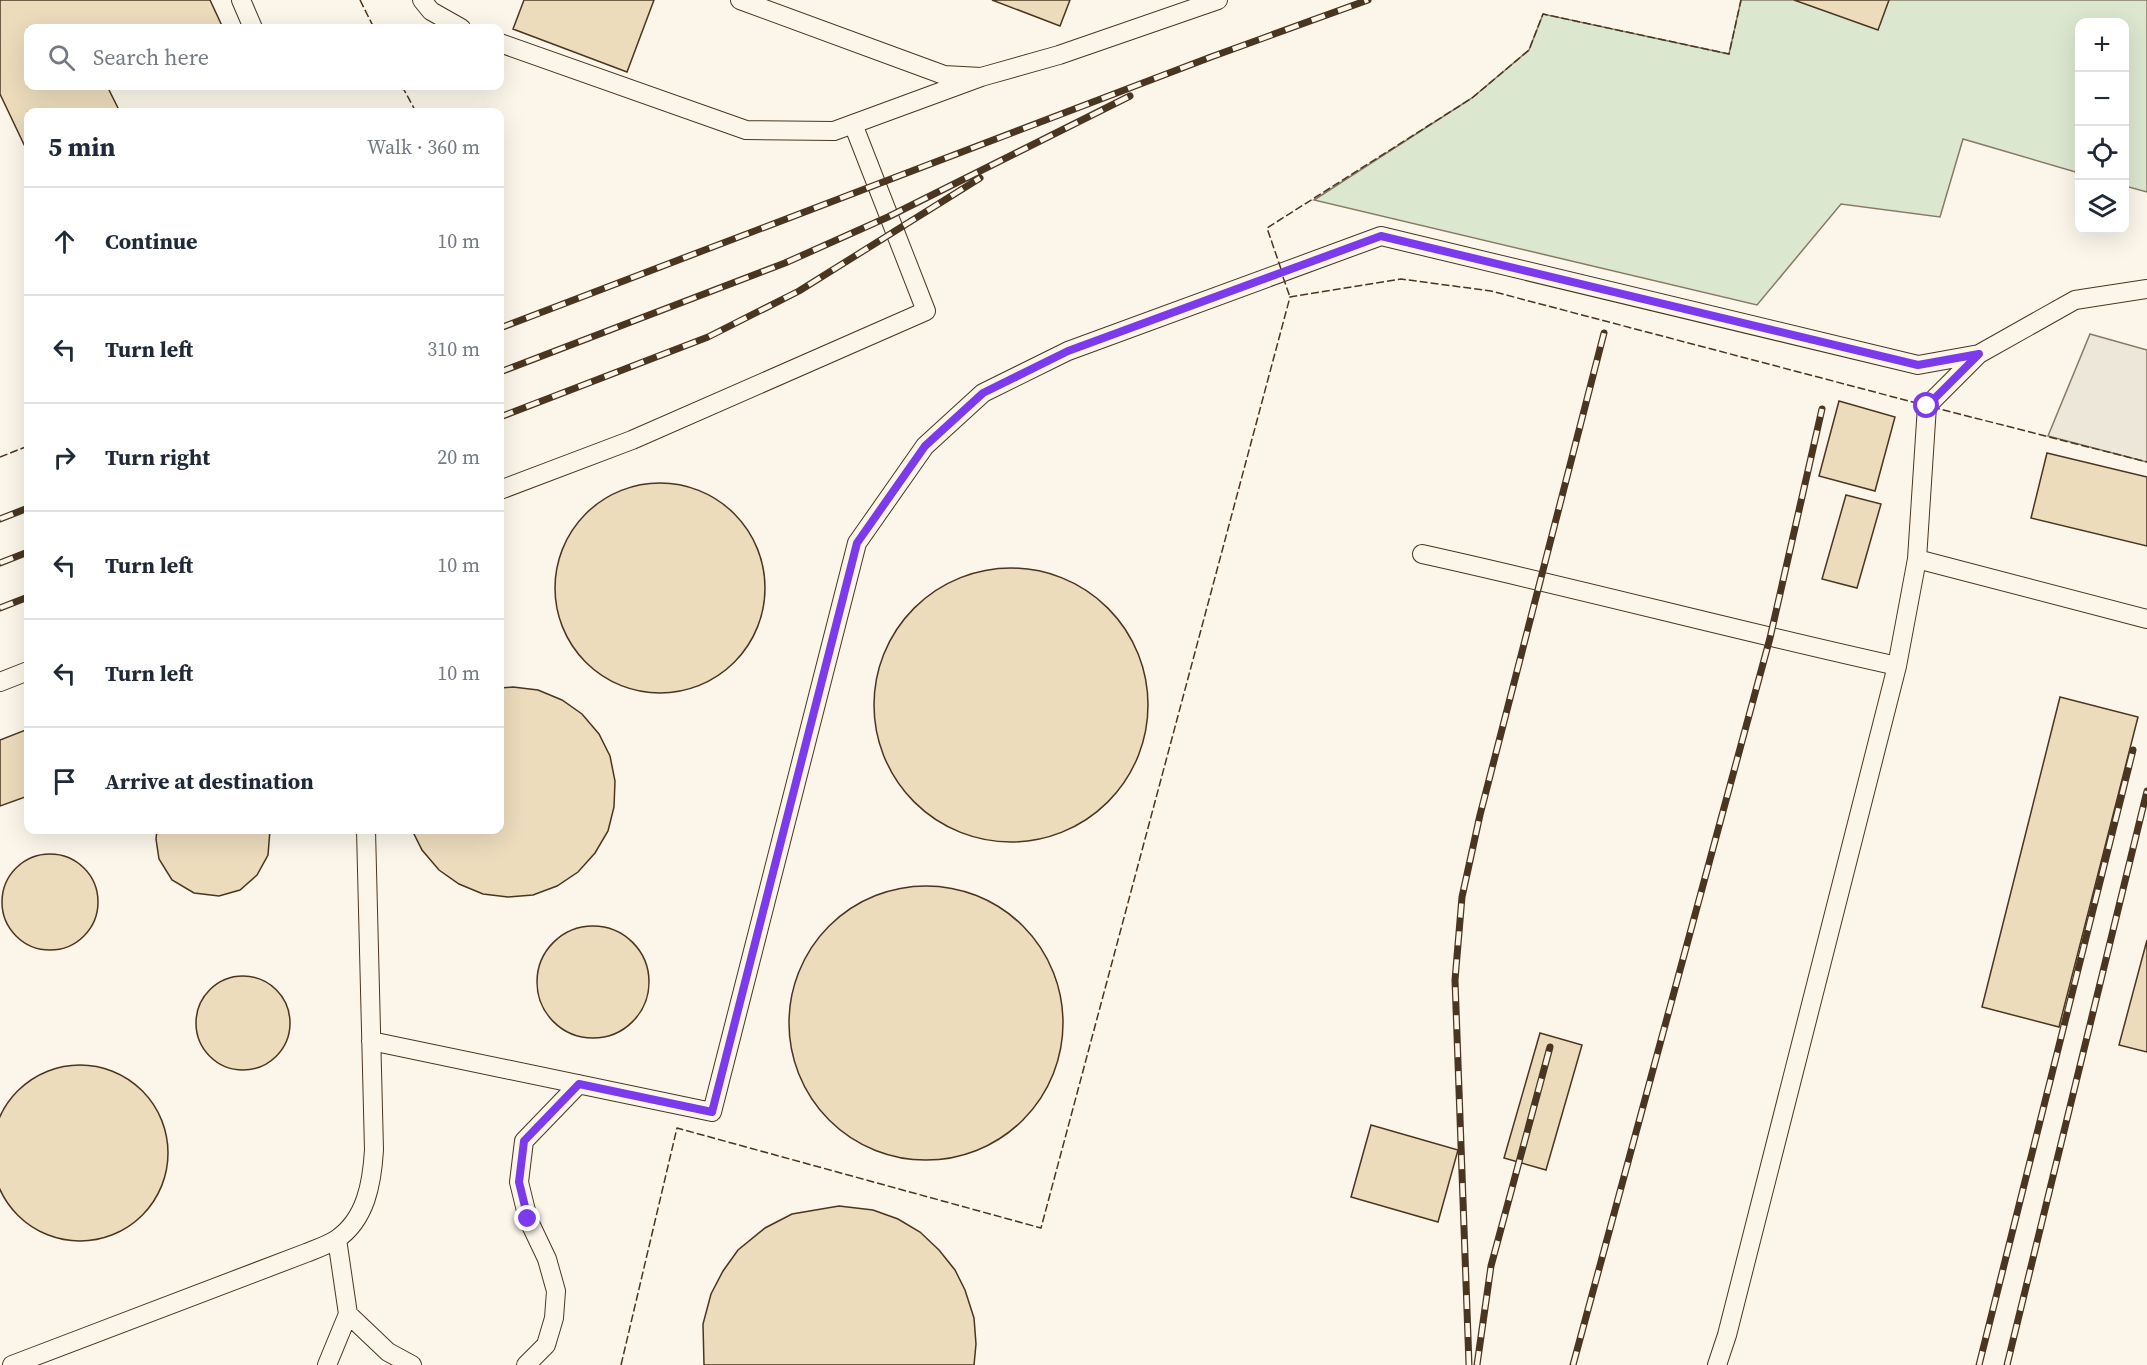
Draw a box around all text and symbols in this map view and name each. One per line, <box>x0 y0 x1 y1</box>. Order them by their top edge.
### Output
map controls <box>2075 18 2129 234</box>
button: + <box>2075 18 2129 72</box>
search box <box>24 24 504 90</box>
icon: search <box>45 41 78 74</box>
text: Search here <box>93 42 209 72</box>
button: − <box>2075 72 2129 126</box>
button: locate <box>2075 126 2129 180</box>
text: 5 min <box>48 129 115 165</box>
text: Walk · 360 m <box>367 133 480 161</box>
button: layers <box>2075 180 2129 234</box>
icon: ahead <box>48 225 81 258</box>
text: Continue <box>105 226 198 256</box>
text: 10 m <box>437 227 480 255</box>
icon: left <box>48 333 81 366</box>
text: Turn left <box>105 334 193 364</box>
text: 310 m <box>427 335 480 363</box>
route start <box>1913 392 1939 418</box>
icon: right <box>48 441 81 474</box>
text: Turn right <box>105 442 210 472</box>
text: 20 m <box>437 443 480 471</box>
icon: left <box>48 549 81 582</box>
text: Turn left <box>105 550 193 580</box>
text: 10 m <box>437 551 480 579</box>
icon: left <box>48 657 81 690</box>
text: Turn left <box>105 658 193 688</box>
text: 10 m <box>437 659 480 687</box>
icon: arrive <box>48 765 81 798</box>
text: Arrive at destination <box>105 766 314 796</box>
route end <box>514 1205 540 1231</box>

